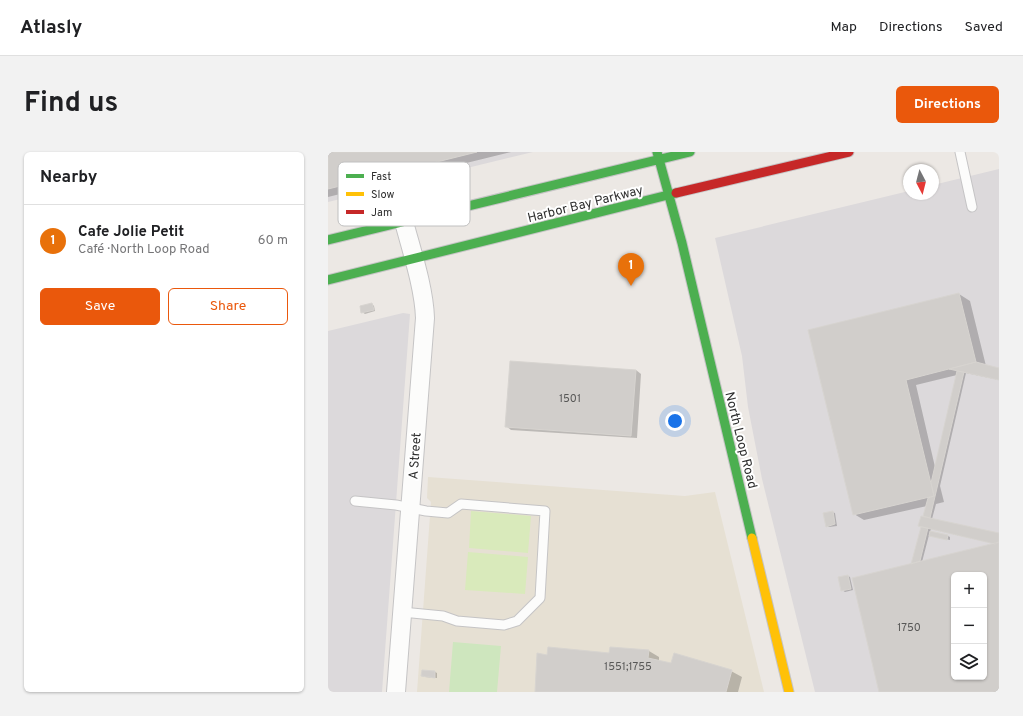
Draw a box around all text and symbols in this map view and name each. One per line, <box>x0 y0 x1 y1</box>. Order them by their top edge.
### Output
text: Atlasly <box>20 16 82 40</box>
text: Map <box>831 19 857 36</box>
text: Directions <box>879 19 943 36</box>
text: Saved <box>965 19 1003 36</box>
text: Find us <box>24 86 118 122</box>
button: Directions <box>896 86 999 123</box>
legend <box>338 162 470 226</box>
north arrow <box>903 164 939 200</box>
text: Nearby <box>40 167 97 189</box>
text: Fast <box>371 170 391 184</box>
street label: Harbor Bay Parkway <box>526 183 645 227</box>
text: Slow <box>371 188 394 202</box>
text: Jam <box>371 206 392 220</box>
text: Cafe Jolie Petit <box>78 223 184 242</box>
text: 1 <box>50 233 56 249</box>
text: 60 m <box>258 233 288 249</box>
text: Café · North Loop Road <box>78 242 209 258</box>
pin: 1 <box>618 253 644 286</box>
button: Save <box>40 288 160 325</box>
button: Share <box>168 288 288 325</box>
street label: North Loop Road <box>720 390 760 491</box>
house number: 1501 <box>559 392 581 406</box>
your location <box>665 411 685 431</box>
street label: A Street <box>406 432 426 480</box>
map controls <box>951 572 987 680</box>
button: + <box>951 572 987 608</box>
button: − <box>951 608 987 644</box>
house number: 1750 <box>897 621 921 635</box>
button: layers <box>951 644 987 680</box>
house number: 1551;1755 <box>604 660 652 674</box>

